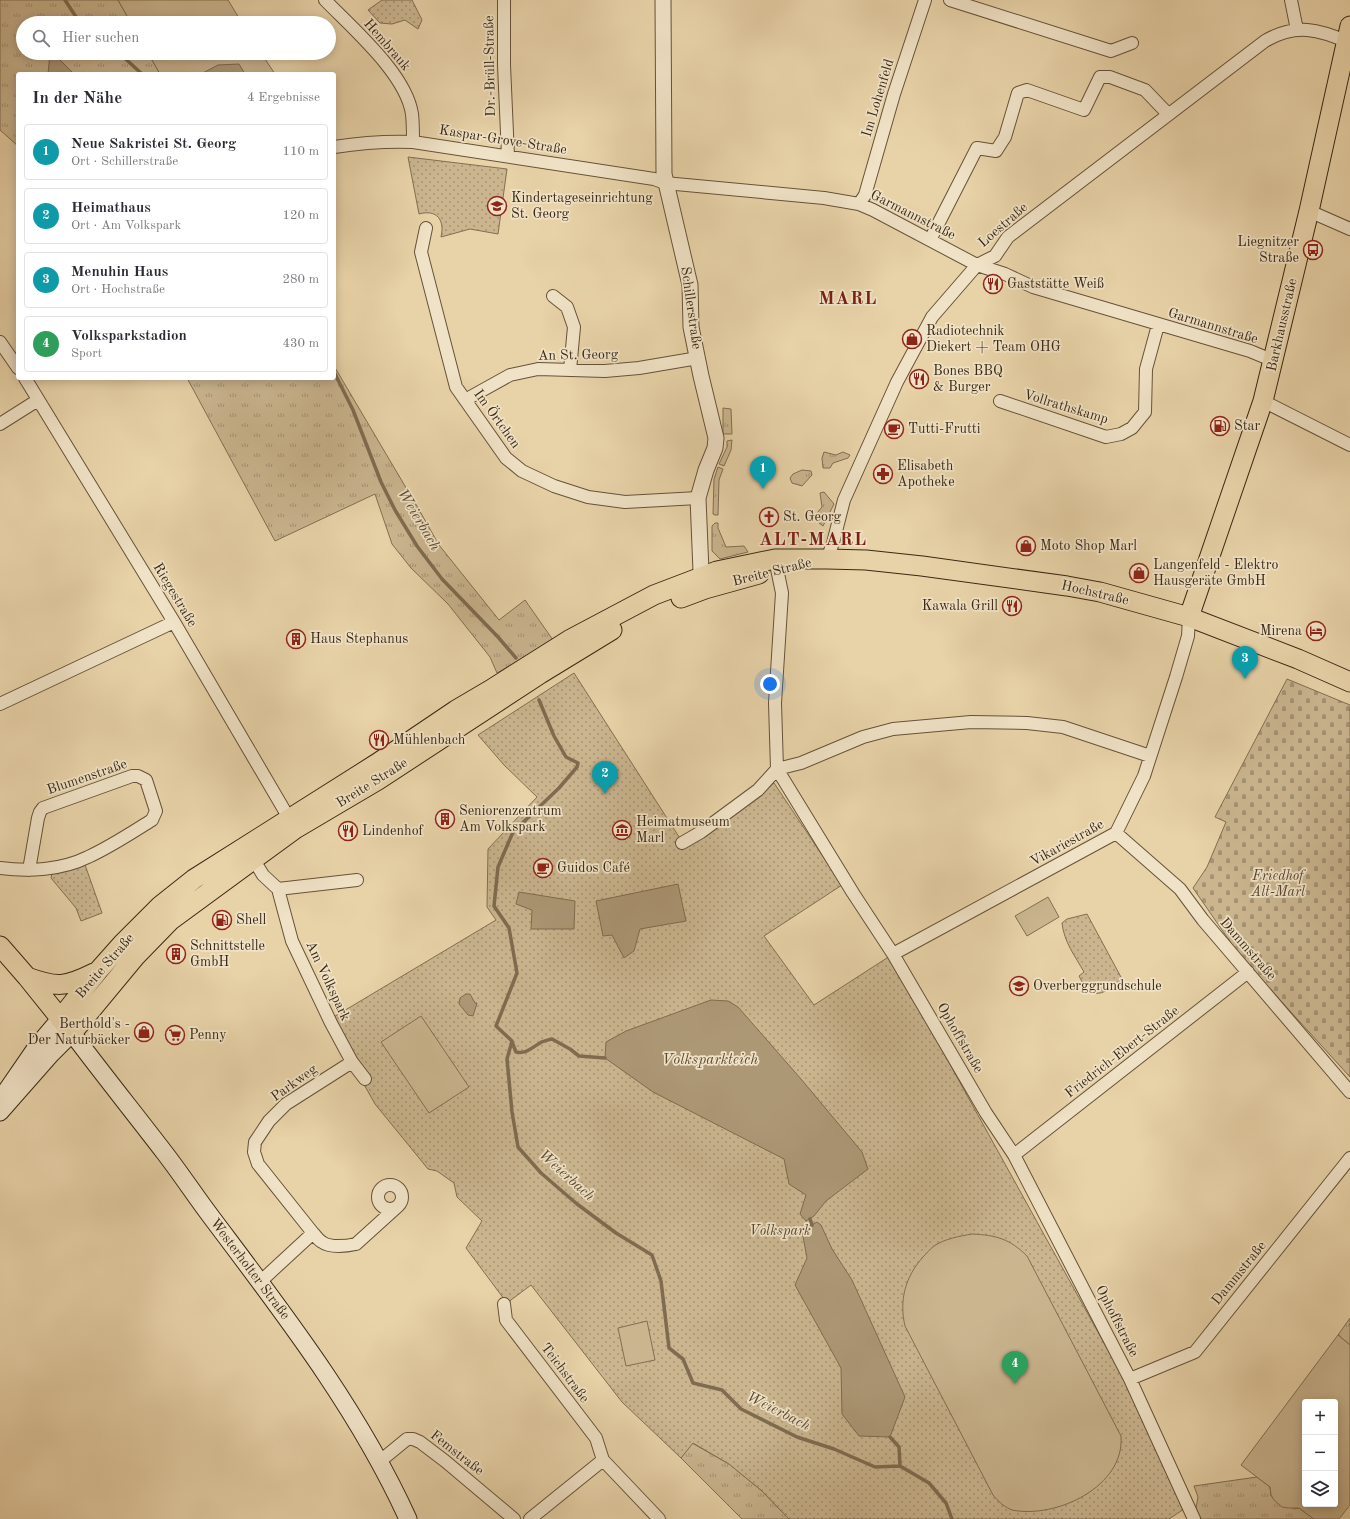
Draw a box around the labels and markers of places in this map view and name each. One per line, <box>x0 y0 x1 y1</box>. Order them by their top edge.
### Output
place label: Kindertageseinrichtung St. Georg <box>511 191 653 221</box>
school or university icon: Kindertageseinrichtung St. Georg <box>486 195 508 217</box>
place label: Liegnitzer Straße <box>1237 235 1299 265</box>
bus stop icon: Liegnitzer Straße <box>1302 239 1324 261</box>
restaurant icon: Gaststätte Weiß <box>982 273 1004 295</box>
place label: Gaststätte Weiß <box>1007 277 1104 291</box>
place label: Radiotechnik Diekert + Team OHG <box>926 324 1061 354</box>
shop icon: Radiotechnik Diekert + Team OHG <box>901 328 923 350</box>
place label: Bones BBQ & Burger <box>933 364 1003 394</box>
restaurant icon: Bones BBQ & Burger <box>908 368 930 390</box>
fuel station icon: Star <box>1209 415 1231 437</box>
cafe icon: Tutti-Frutti <box>883 418 905 440</box>
place label: Star <box>1234 419 1260 433</box>
place label: Tutti-Frutti <box>908 422 981 436</box>
pin: 1 <box>750 456 776 489</box>
place label: Elisabeth Apotheke <box>897 459 955 489</box>
pharmacy icon: Elisabeth Apotheke <box>872 463 894 485</box>
church icon: St. Georg <box>758 506 780 528</box>
place label: St. Georg <box>783 510 842 524</box>
shop icon: Moto Shop Marl <box>1015 535 1037 557</box>
place label: Moto Shop Marl <box>1040 539 1137 553</box>
place label: Langenfeld - Elektro Hausgeräte GmbH <box>1153 558 1278 588</box>
shop icon: Langenfeld - Elektro Hausgeräte GmbH <box>1128 562 1150 584</box>
restaurant icon: Kawala Grill <box>1001 595 1023 617</box>
place label: Kawala Grill <box>922 599 998 613</box>
hotel icon: Mirena <box>1305 620 1327 642</box>
place label: Mirena <box>1260 624 1302 638</box>
building icon: Haus Stephanus <box>285 628 307 650</box>
place label: Haus Stephanus <box>310 632 408 646</box>
pin: 3 <box>1232 646 1258 679</box>
restaurant icon: Mühlenbach <box>368 729 390 751</box>
place label: Mühlenbach <box>393 733 466 747</box>
pin: 2 <box>592 761 618 794</box>
place label: Seniorenzentrum Am Volkspark <box>459 804 562 834</box>
building icon: Seniorenzentrum Am Volkspark <box>434 808 456 830</box>
place label: Heimatmuseum Marl <box>636 815 730 845</box>
museum icon: Heimatmuseum Marl <box>611 819 633 841</box>
restaurant icon: Lindenhof <box>337 820 359 842</box>
place label: Lindenhof <box>362 824 425 838</box>
cafe icon: Guidos Café <box>532 857 554 879</box>
place label: Guidos Café <box>557 861 630 875</box>
fuel station icon: Shell <box>211 909 233 931</box>
place label: Shell <box>236 913 267 927</box>
place label: Schnittstelle GmbH <box>190 939 265 969</box>
building icon: Schnittstelle GmbH <box>165 943 187 965</box>
school or university icon: Overberggrundschule <box>1008 975 1030 997</box>
place label: Overberggrundschule <box>1033 979 1162 993</box>
place label: Berthold's - Der Naturbäcker <box>28 1017 130 1047</box>
shop icon: Berthold's - Der Naturbäcker <box>133 1021 155 1043</box>
supermarket icon: Penny <box>164 1024 186 1046</box>
place label: Penny <box>189 1028 227 1042</box>
pin: 4 <box>1002 1351 1028 1384</box>

